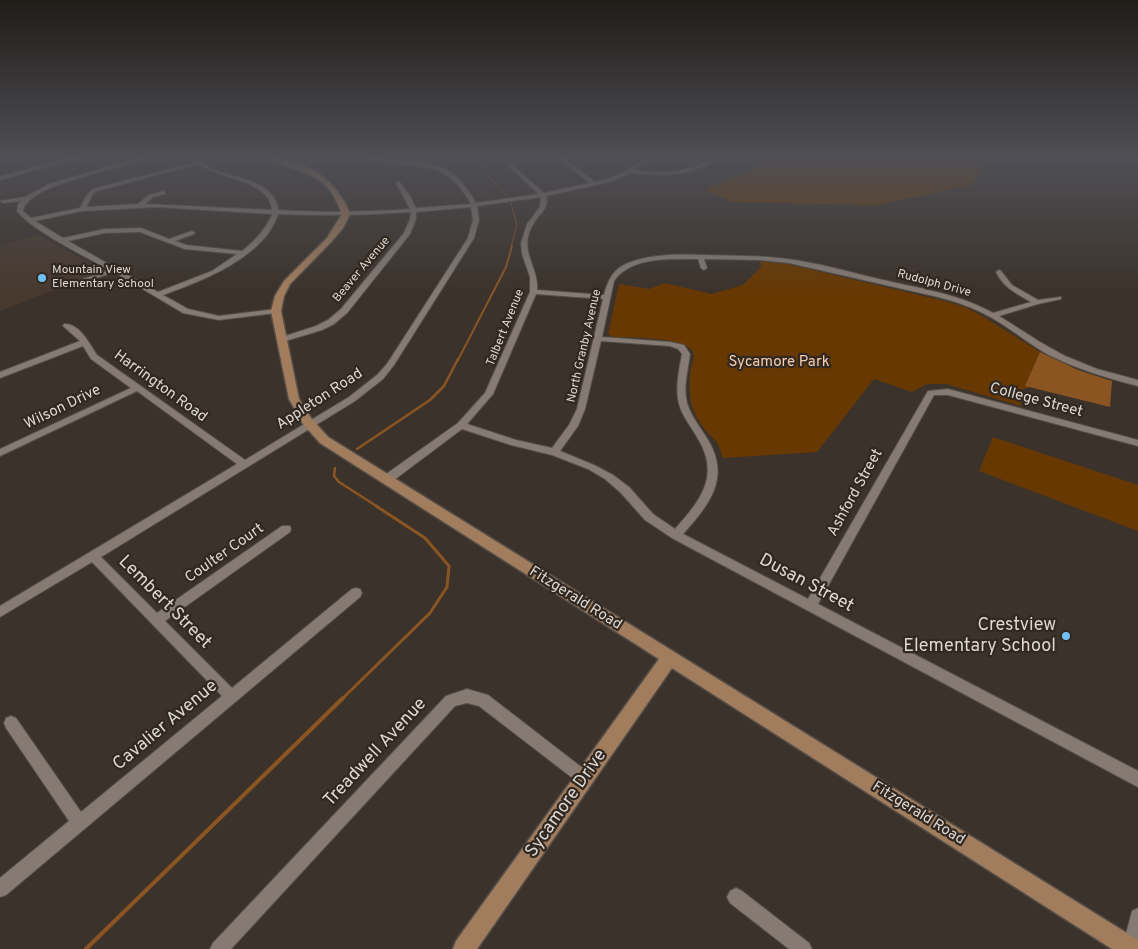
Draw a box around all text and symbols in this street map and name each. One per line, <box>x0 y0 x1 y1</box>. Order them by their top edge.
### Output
street label: Beaver Avenue <box>330 234 394 306</box>
place label: Mountain View Elementary School <box>52 264 154 292</box>
street label: Rudolph Drive <box>895 267 973 301</box>
marker: Mountain View Elementary School <box>36 272 48 284</box>
street label: Talbert Avenue <box>484 288 528 368</box>
street label: North Granby Avenue <box>565 288 605 404</box>
street label: Harrington Road <box>110 347 210 427</box>
park label: Sycamore Park <box>728 354 830 372</box>
street label: Appleton Road <box>273 365 367 435</box>
street label: College Street <box>987 380 1085 422</box>
street label: Wilson Drive <box>22 382 104 434</box>
street label: Ashford Street <box>825 446 887 540</box>
street label: Coulter Court <box>182 520 268 588</box>
street label: Dusan Street <box>755 550 857 618</box>
street label: Lembert Street <box>113 552 215 654</box>
street label: Fitzgerald Road <box>525 563 625 635</box>
place label: Crestview Elementary School <box>903 615 1056 658</box>
marker: Crestview Elementary School <box>1060 630 1072 642</box>
street label: Cavalier Avenue <box>109 676 223 776</box>
street label: Treadwell Avenue <box>320 694 432 812</box>
street label: Sycamore Drive <box>522 746 612 862</box>
street label: Fitzgerald Road <box>868 778 968 850</box>

